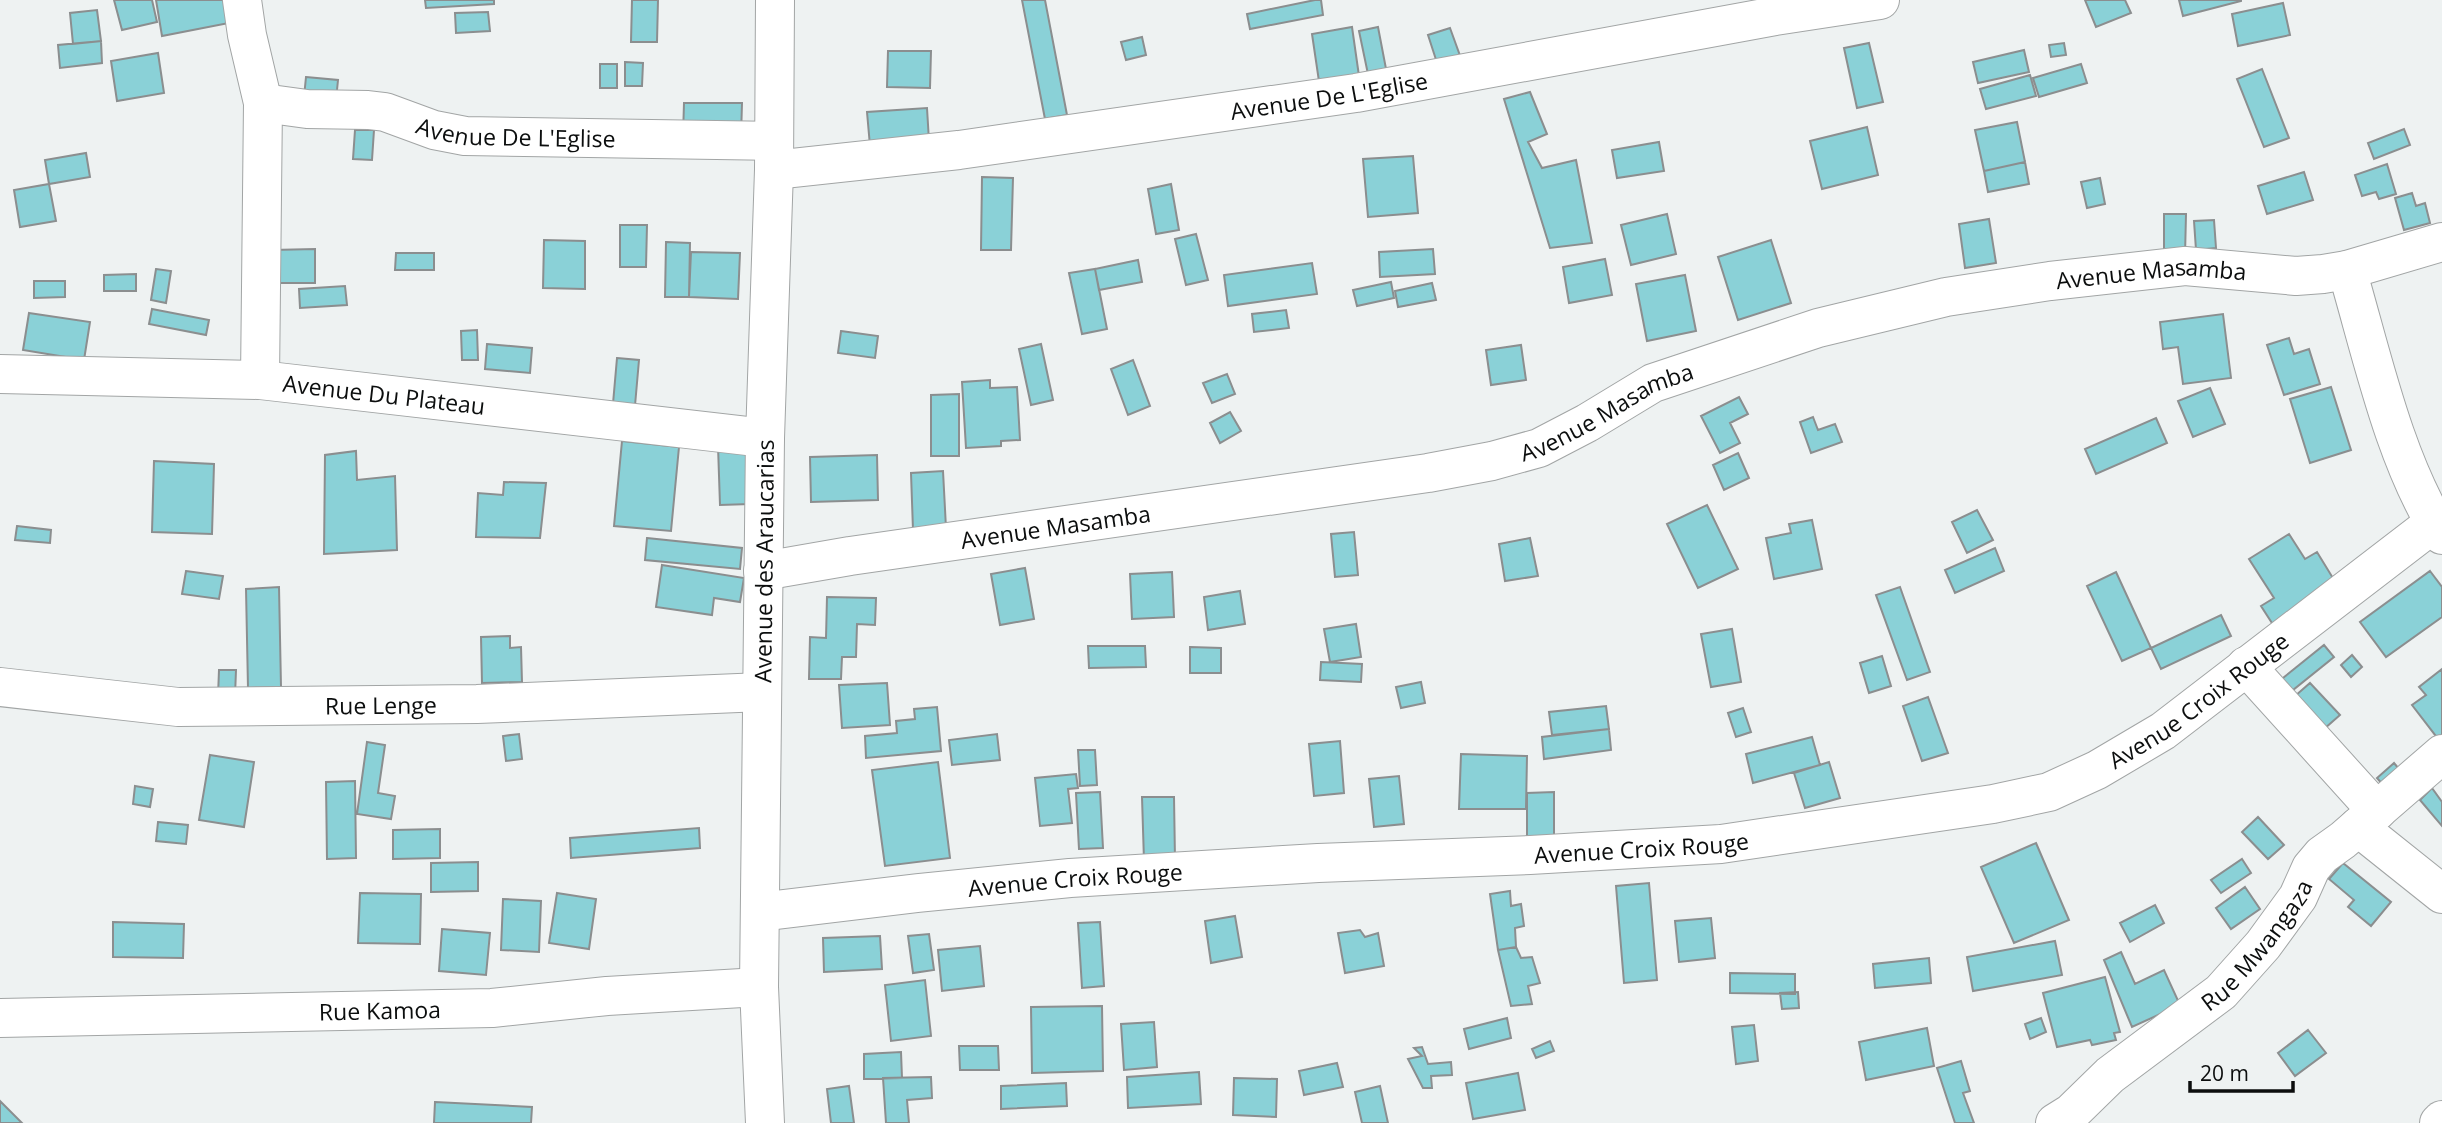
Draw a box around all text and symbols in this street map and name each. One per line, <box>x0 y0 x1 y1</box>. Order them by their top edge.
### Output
street label: Avenue De L'Eglise <box>1228 64 1430 127</box>
street label: Avenue De L'Eglise <box>412 109 616 154</box>
street label: Avenue Masamba <box>2054 250 2248 296</box>
street label: Avenue Masamba <box>1517 355 1697 468</box>
street label: Avenue Du Plateau <box>281 367 487 422</box>
street label: Avenue des Araucarias <box>746 439 781 683</box>
street label: Avenue Masamba <box>959 497 1153 556</box>
street label: Avenue Croix Rouge <box>2102 624 2295 776</box>
street label: Rue Lenge <box>325 688 437 722</box>
street label: Avenue Croix Rouge <box>1533 824 1751 871</box>
street label: Avenue Croix Rouge <box>966 855 1184 904</box>
street label: Rue Mwangaza <box>2194 875 2320 1018</box>
street label: Rue Kamoa <box>319 993 441 1028</box>
scale bar <box>2190 1050 2293 1094</box>
text: 20 m <box>2200 1059 2249 1087</box>

